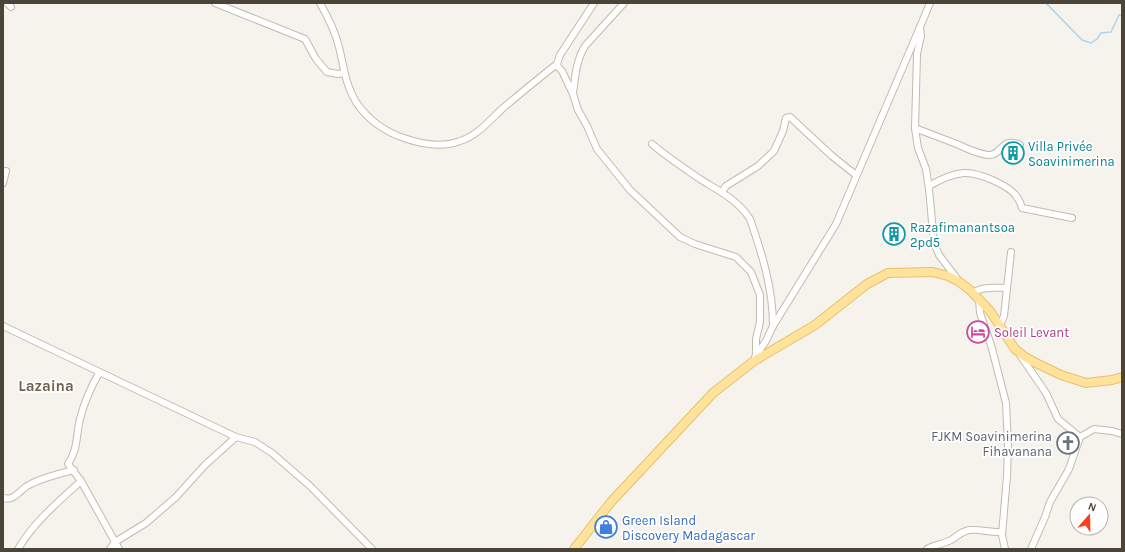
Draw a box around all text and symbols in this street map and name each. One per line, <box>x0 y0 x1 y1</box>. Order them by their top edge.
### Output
place label: Villa Privée Soavinimerina <box>1028 139 1115 169</box>
building icon: Villa Privée Soavinimerina <box>1000 140 1026 166</box>
place label: Razafimanantsoa 2pd5 <box>910 220 1015 250</box>
building icon: Razafimanantsoa 2pd5 <box>881 221 907 247</box>
hotel icon: Soleil Levant <box>965 319 991 345</box>
place label: Soleil Levant <box>994 325 1069 340</box>
district label: Lazaina <box>18 377 74 395</box>
place label: FJKM Soavinimerina Fihavanana <box>931 429 1052 459</box>
church icon: FJKM Soavinimerina Fihavanana <box>1055 430 1081 456</box>
north arrow <box>1069 496 1109 536</box>
text: N <box>1086 500 1098 515</box>
place label: Green Island Discovery Madagascar <box>622 513 755 543</box>
shop icon: Green Island Discovery Madagascar <box>593 514 619 540</box>

